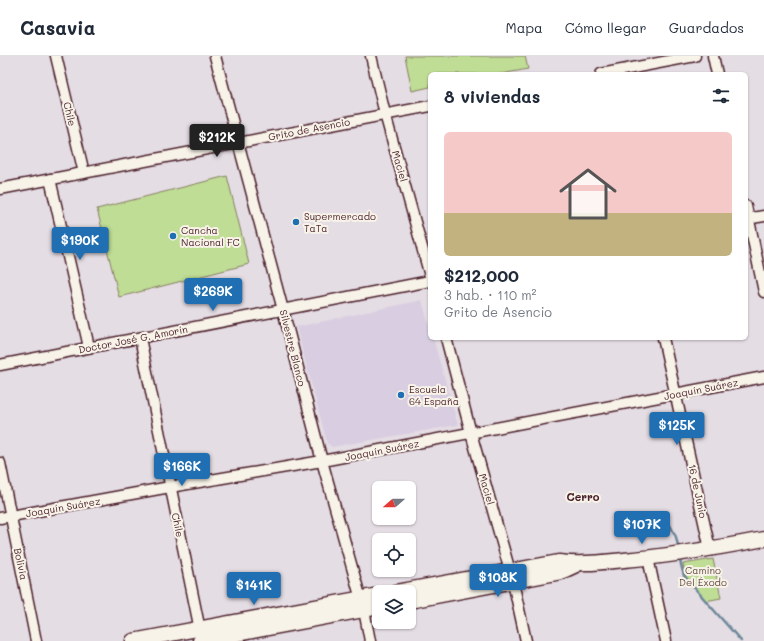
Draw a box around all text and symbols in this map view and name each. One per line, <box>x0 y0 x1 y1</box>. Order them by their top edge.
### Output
text: Casavia <box>20 15 95 40</box>
text: Mapa <box>506 18 543 37</box>
text: Cómo llegar <box>565 18 647 37</box>
text: Guardados <box>669 18 744 37</box>
text: 8 viviendas <box>444 85 540 107</box>
icon: filters <box>710 85 732 107</box>
street label: Chile <box>60 100 80 128</box>
street label: Grito de Asencio <box>267 114 351 144</box>
pin: $212K <box>189 124 245 158</box>
text: $212K <box>199 128 235 145</box>
street label: Maciel <box>389 149 411 183</box>
icon: home <box>552 158 624 230</box>
place label: Supermercado TaTa <box>304 209 376 235</box>
marker: Supermercado TaTa <box>291 217 301 227</box>
place label: Cancha Nacional FC <box>181 223 240 249</box>
pin: $190K <box>52 227 108 261</box>
text: $190K <box>61 231 99 248</box>
marker: Cancha Nacional FC <box>168 231 178 241</box>
text: $212,000 <box>444 264 519 286</box>
pin: $269K <box>185 278 241 312</box>
text: $269K <box>193 282 233 299</box>
text: 3 hab. · 110 m² <box>444 286 536 303</box>
text: Grito de Asencio <box>444 303 552 320</box>
street label: Silvestre Blanco <box>277 308 309 388</box>
street label: Doctor José G. Amorín <box>77 322 189 356</box>
street label: Joaquín Suárez <box>663 375 740 403</box>
place label: Escuela 64 España <box>409 382 459 408</box>
marker: Escuela 64 España <box>396 390 406 400</box>
pin: $125K <box>649 412 705 446</box>
text: $125K <box>658 416 696 433</box>
street label: Joaquín Suárez <box>344 436 421 464</box>
pin: $166K <box>154 453 210 487</box>
text: $166K <box>163 457 201 474</box>
street label: 16 de Junio <box>685 463 711 519</box>
street label: Maciel <box>476 472 498 506</box>
north arrow <box>372 481 416 525</box>
map controls <box>372 481 416 629</box>
district label: Cerro <box>567 489 600 504</box>
street label: Joaquín Suárez <box>25 493 102 520</box>
pin: $107K <box>614 511 670 545</box>
street label: Chile <box>169 512 187 538</box>
text: $107K <box>623 515 661 532</box>
button: locate <box>372 533 416 577</box>
street label: Bolivia <box>11 547 31 581</box>
park label: Camino Del Éxodo <box>679 563 727 589</box>
pin: $108K <box>470 564 526 598</box>
text: $108K <box>479 568 517 585</box>
pin: $141K <box>226 572 282 606</box>
text: $141K <box>236 576 272 593</box>
button: layers <box>372 585 416 629</box>

